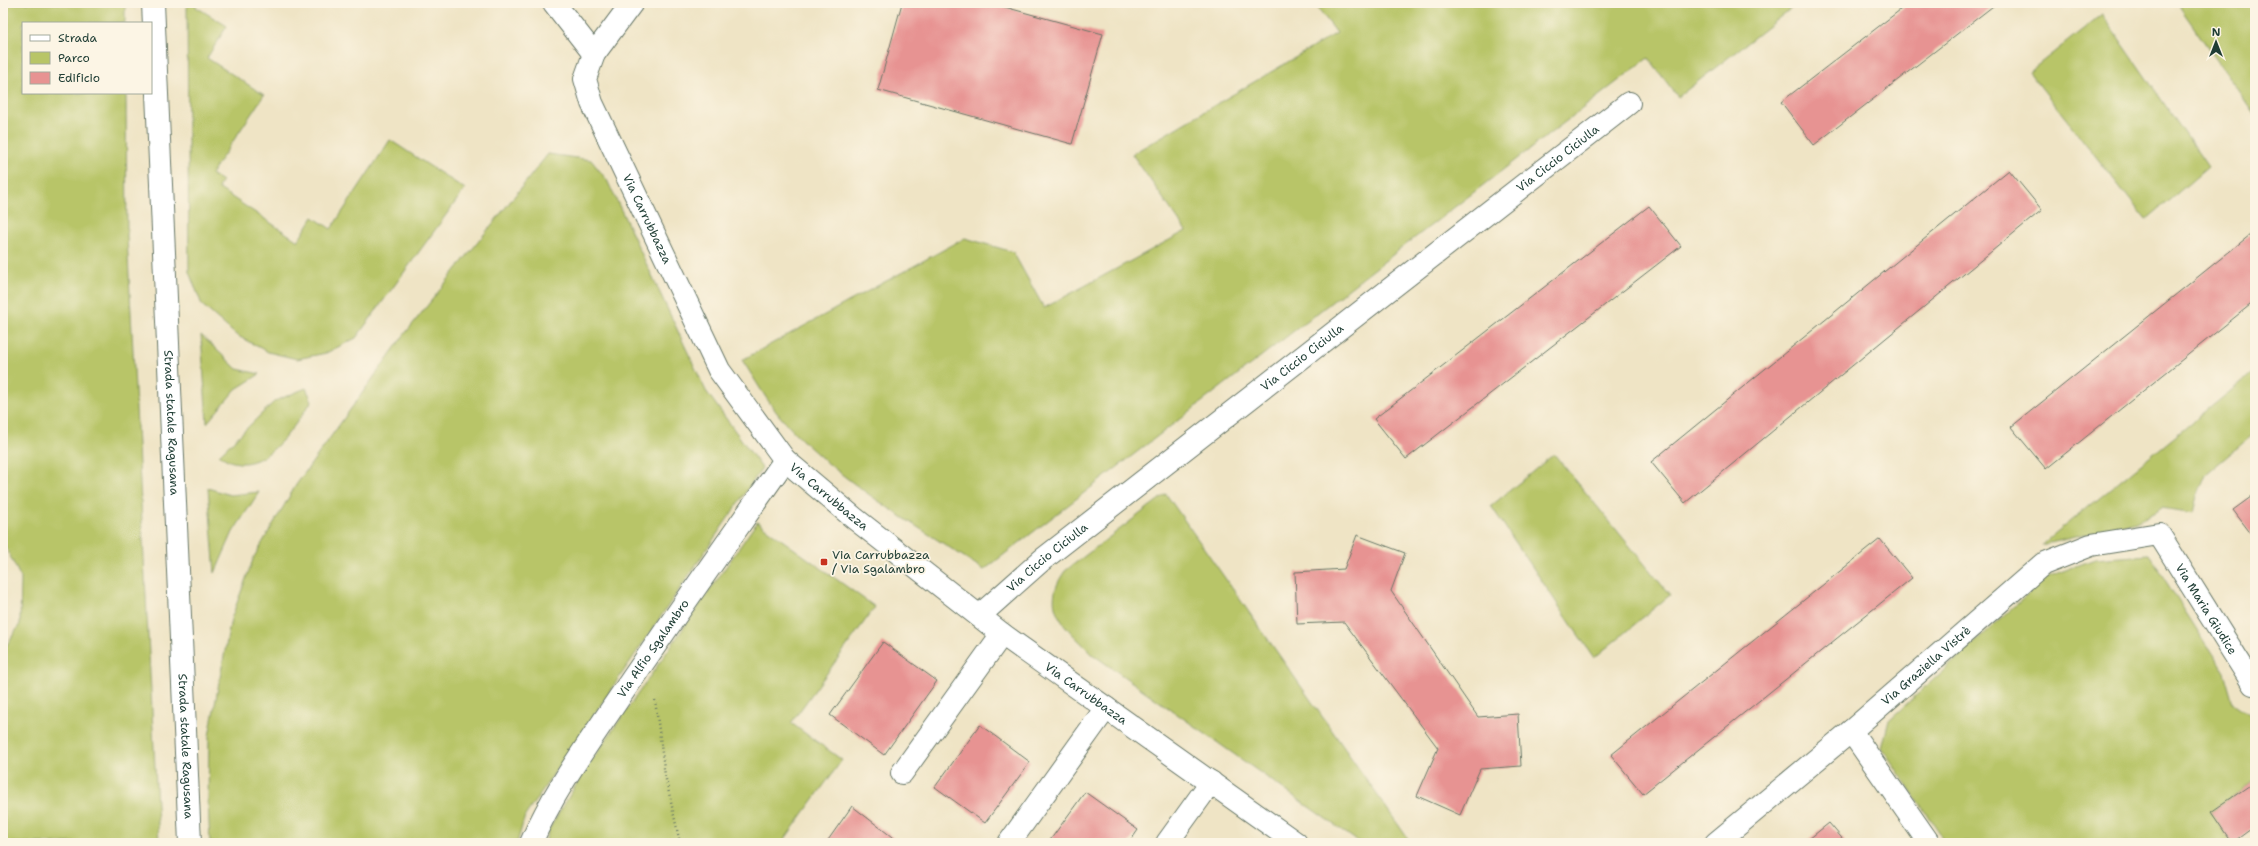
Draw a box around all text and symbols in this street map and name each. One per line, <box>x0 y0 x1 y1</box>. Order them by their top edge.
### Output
legend <box>22 22 152 94</box>
north arrow <box>2196 22 2236 62</box>
text: N <box>2212 25 2221 40</box>
text: Strada <box>58 30 98 46</box>
text: Parco <box>58 50 90 66</box>
text: Edificio <box>58 70 100 86</box>
street label: Via Ciccio Ciciulla <box>1513 121 1603 196</box>
street label: Via Carrubbazza <box>619 171 676 267</box>
street label: Via Ciccio Ciciulla <box>1258 320 1347 395</box>
street label: Strada statale Ragusana <box>160 350 183 496</box>
street label: Via Carrubbazza <box>786 459 872 534</box>
street label: Via Ciccio Ciciulla <box>1003 519 1092 596</box>
place label: Via Carrubbazza / Via Sgalambro <box>832 547 930 577</box>
marker: Via Carrubbazza / Via Sgalambro <box>819 557 829 567</box>
street label: Via Maria Giudice <box>2172 561 2241 658</box>
street label: Via Alfio Sgalambro <box>614 596 693 701</box>
street label: Via Graziella Vistrè <box>1878 622 1974 709</box>
street label: Via Carrubbazza <box>1041 659 1131 729</box>
street label: Strada statale Ragusana <box>175 673 197 820</box>

